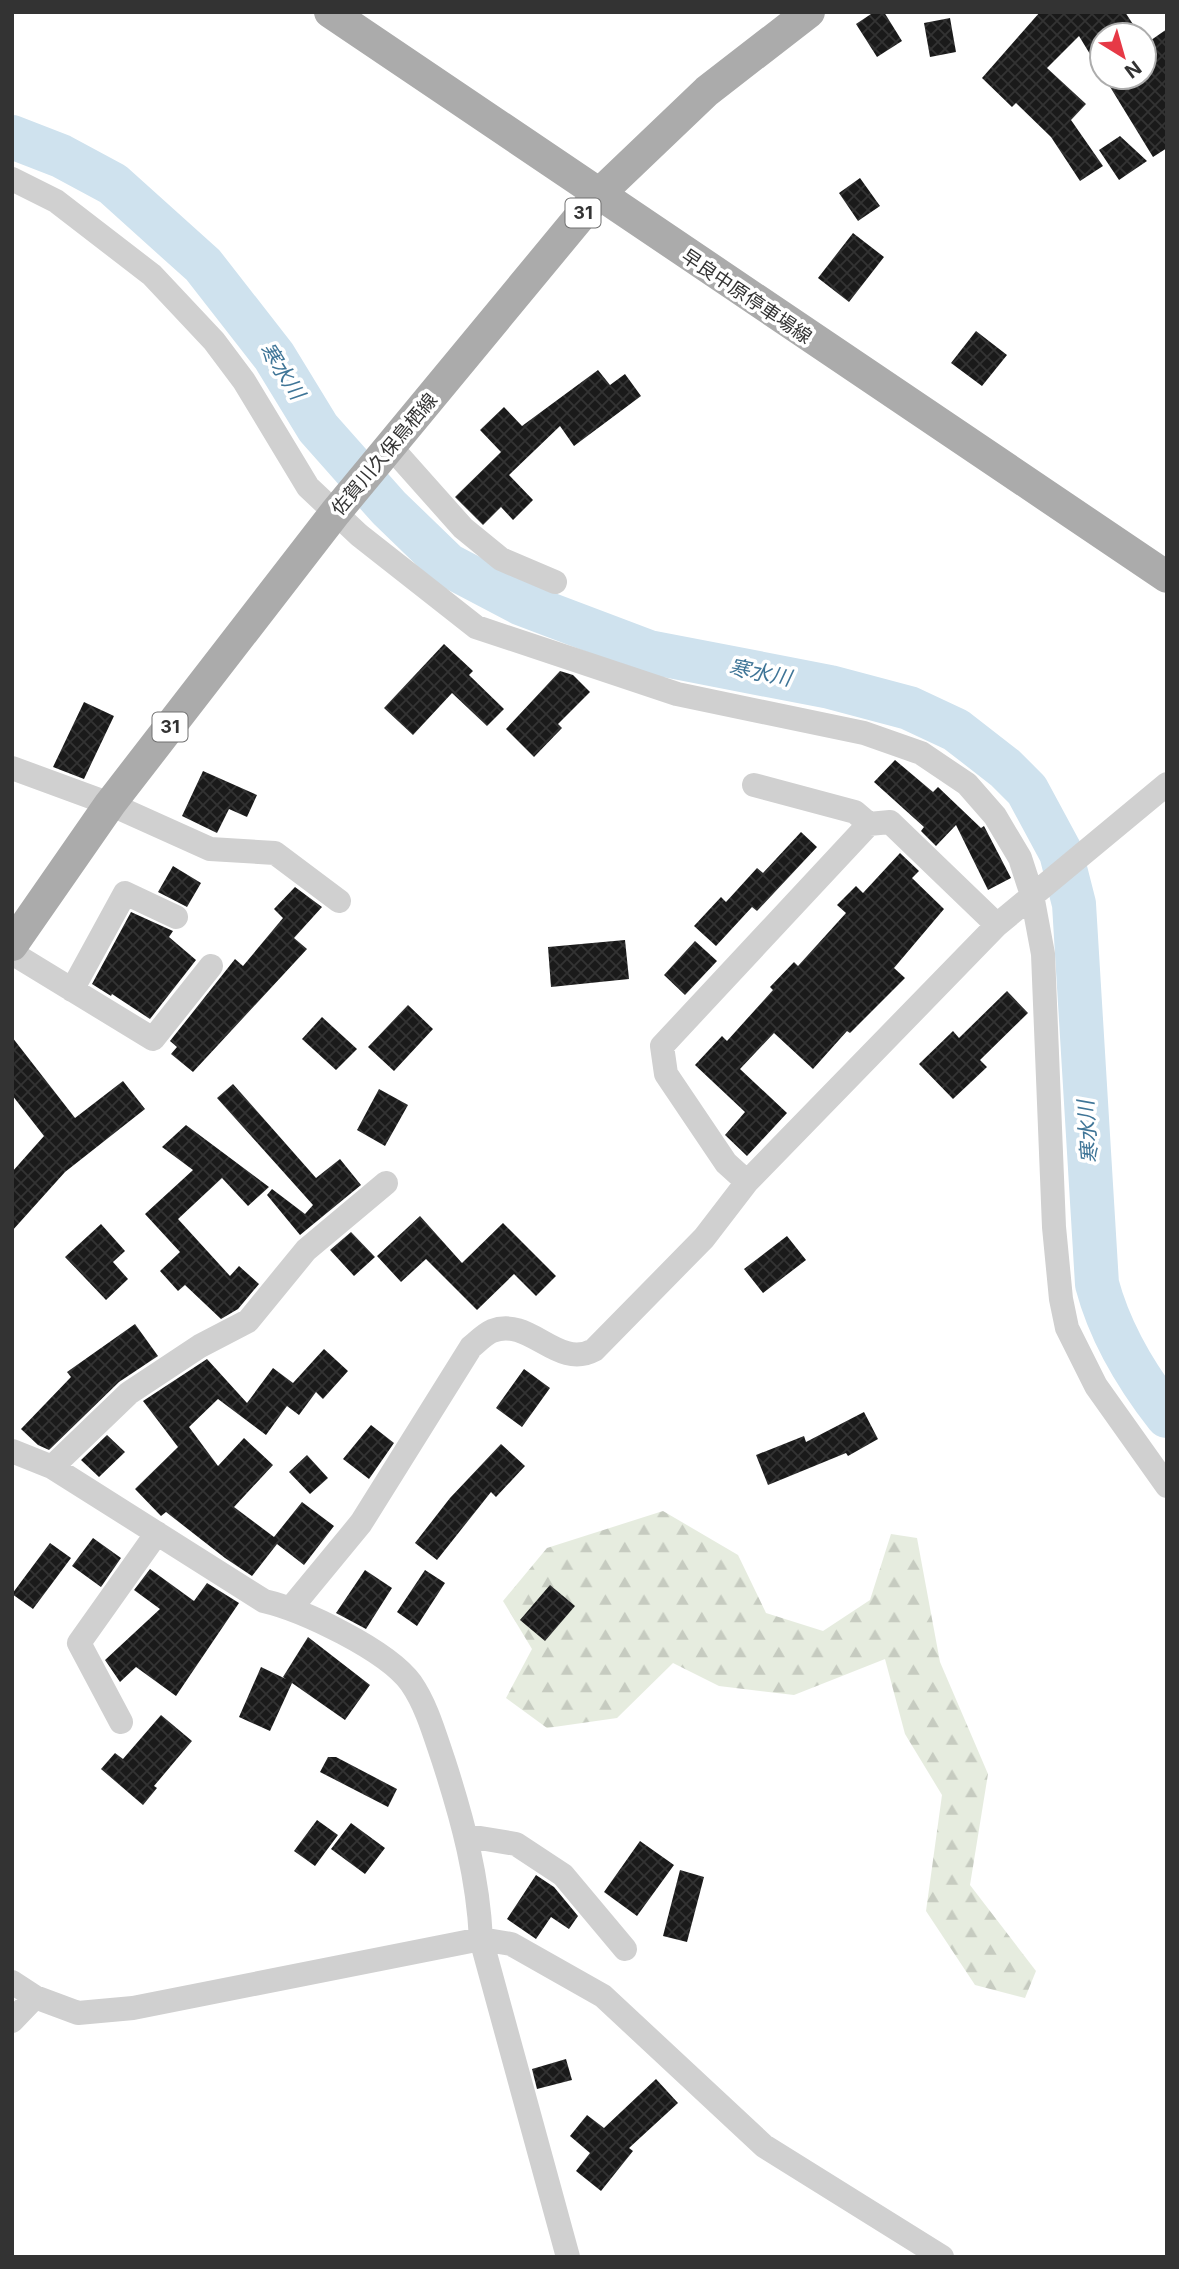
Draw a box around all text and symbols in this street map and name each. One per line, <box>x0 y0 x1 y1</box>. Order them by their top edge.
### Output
north arrow <box>1088 21 1158 91</box>
text: N <box>1120 56 1146 83</box>
road number: 31 <box>566 198 600 228</box>
street label: 早良中原停車場線 <box>677 244 816 348</box>
water label: 寒水川 <box>255 338 311 406</box>
street label: 佐賀川久保鳥栖線 <box>327 389 442 520</box>
water label: 寒水川 <box>727 654 795 691</box>
road number: 31 <box>152 712 188 742</box>
water label: 寒水川 <box>1073 1098 1102 1164</box>

